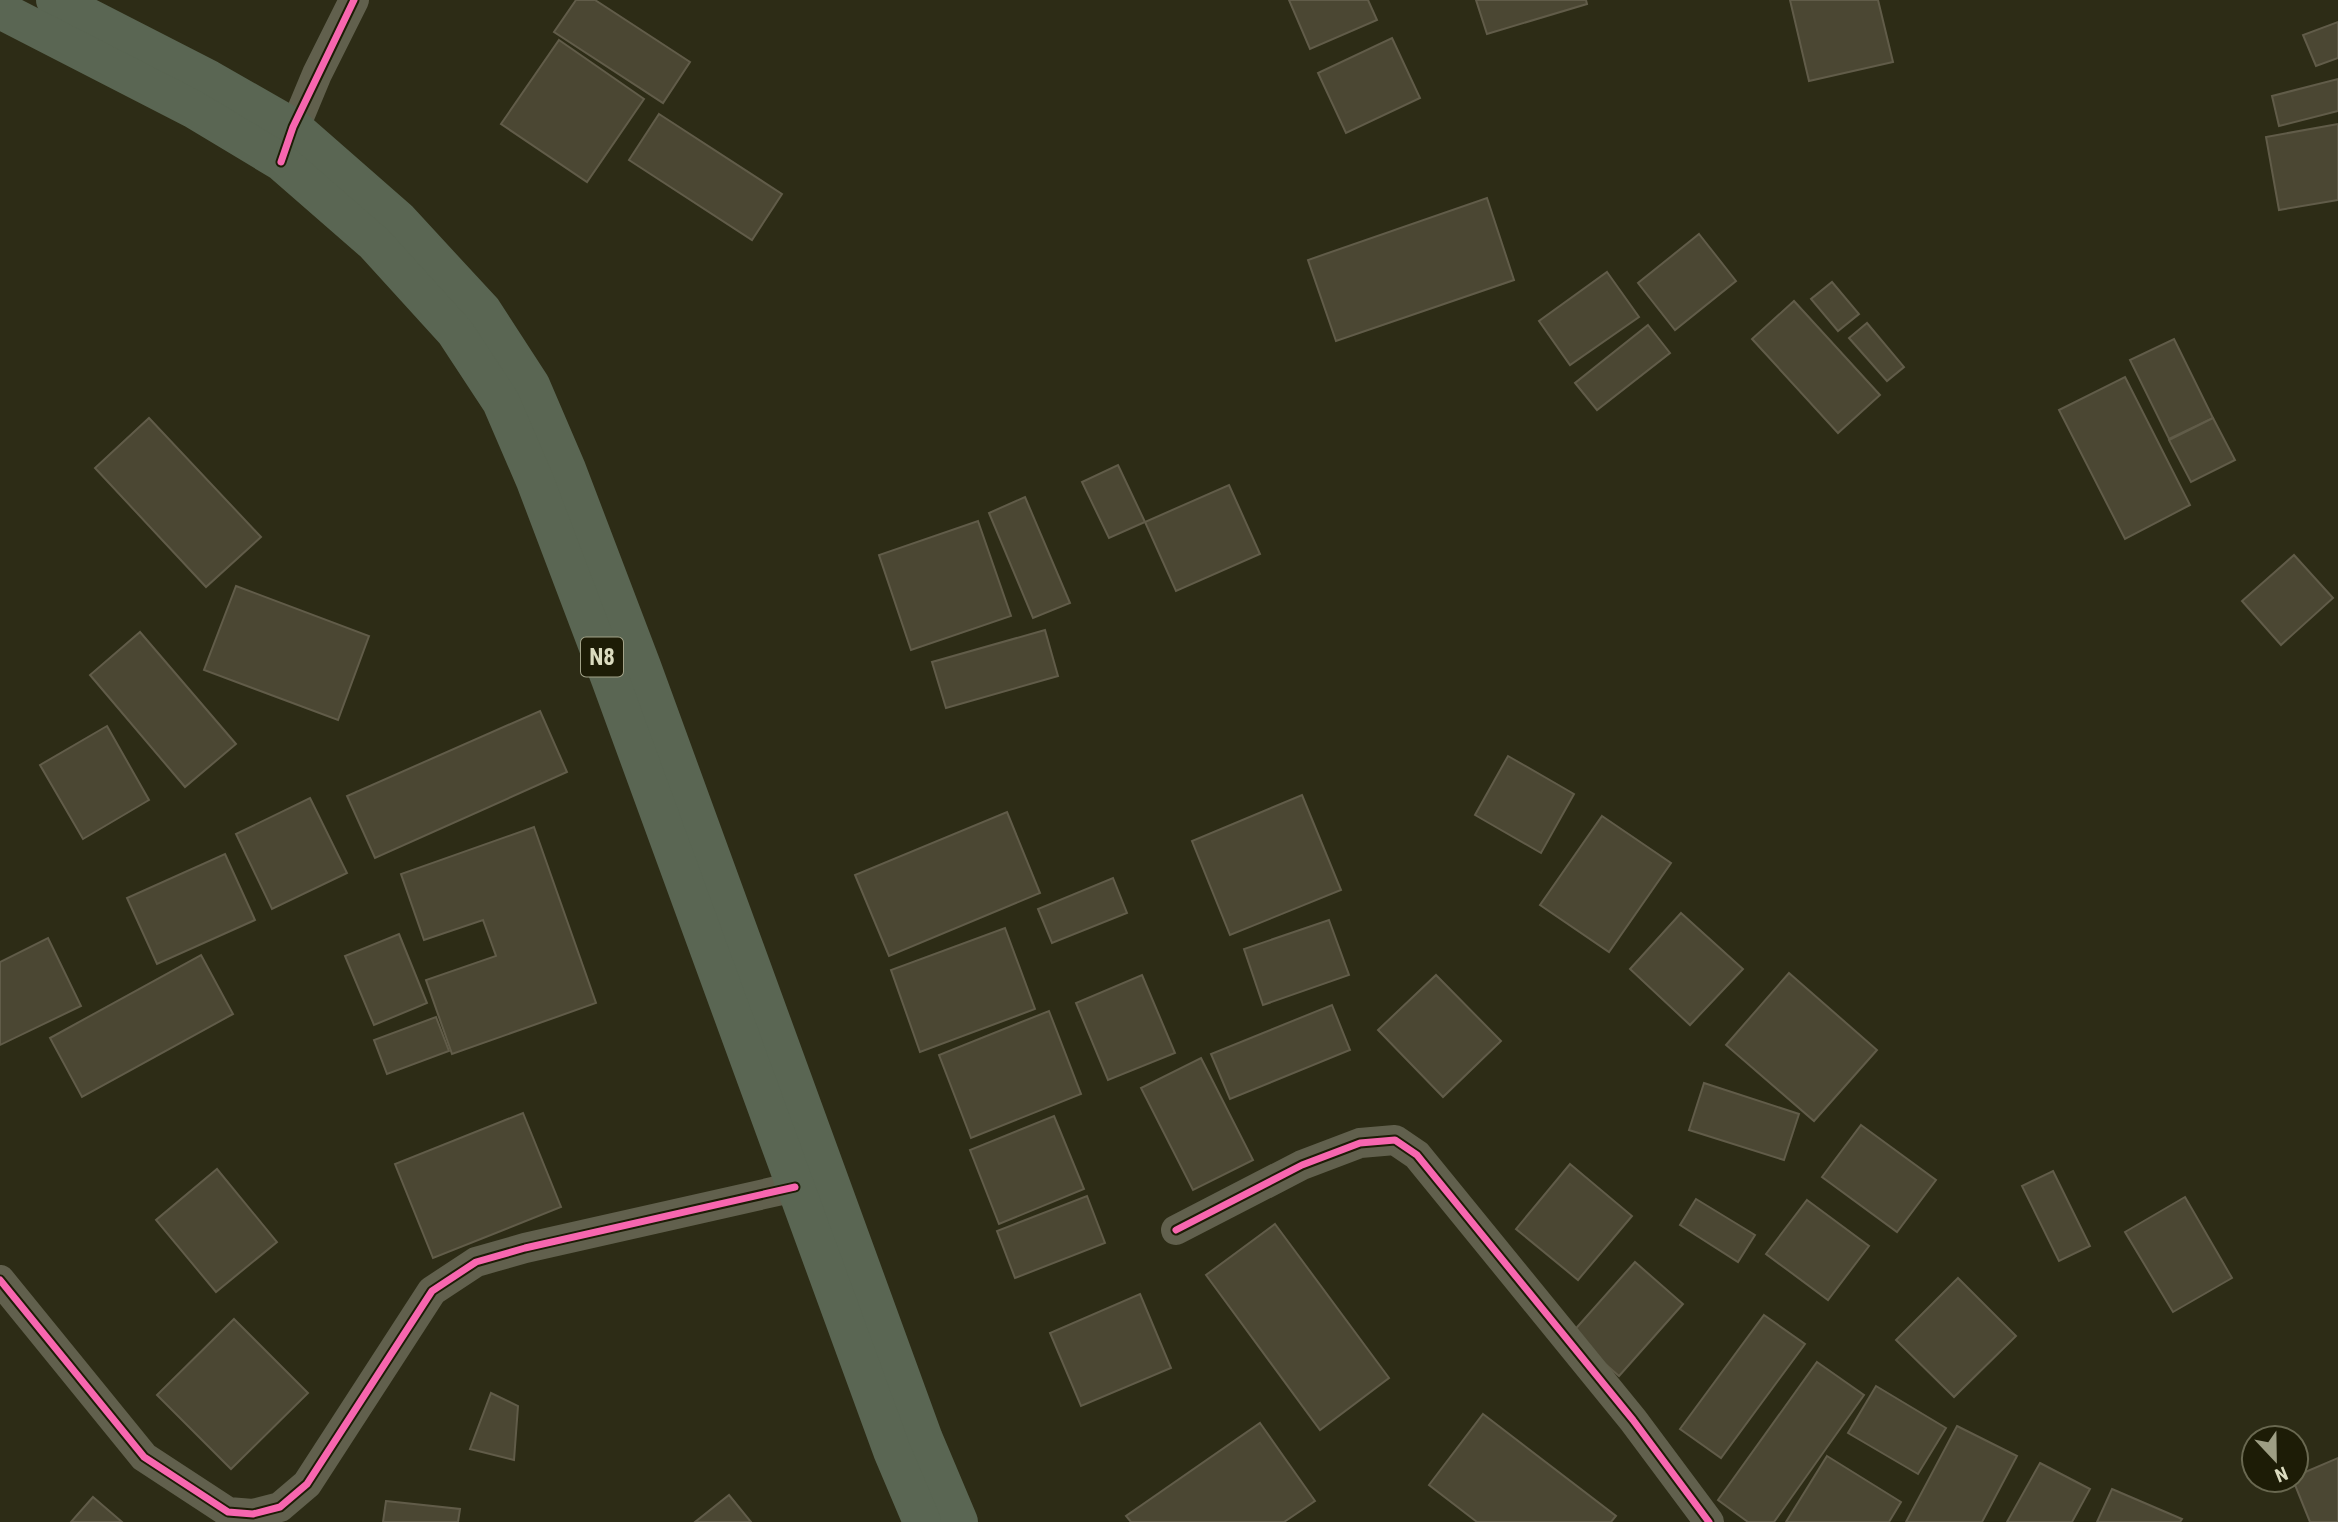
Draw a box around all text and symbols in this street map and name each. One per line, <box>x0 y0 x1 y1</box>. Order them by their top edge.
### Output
road number: N8 <box>581 638 623 677</box>
north arrow <box>2240 1424 2310 1494</box>
text: N <box>2271 1461 2291 1487</box>

